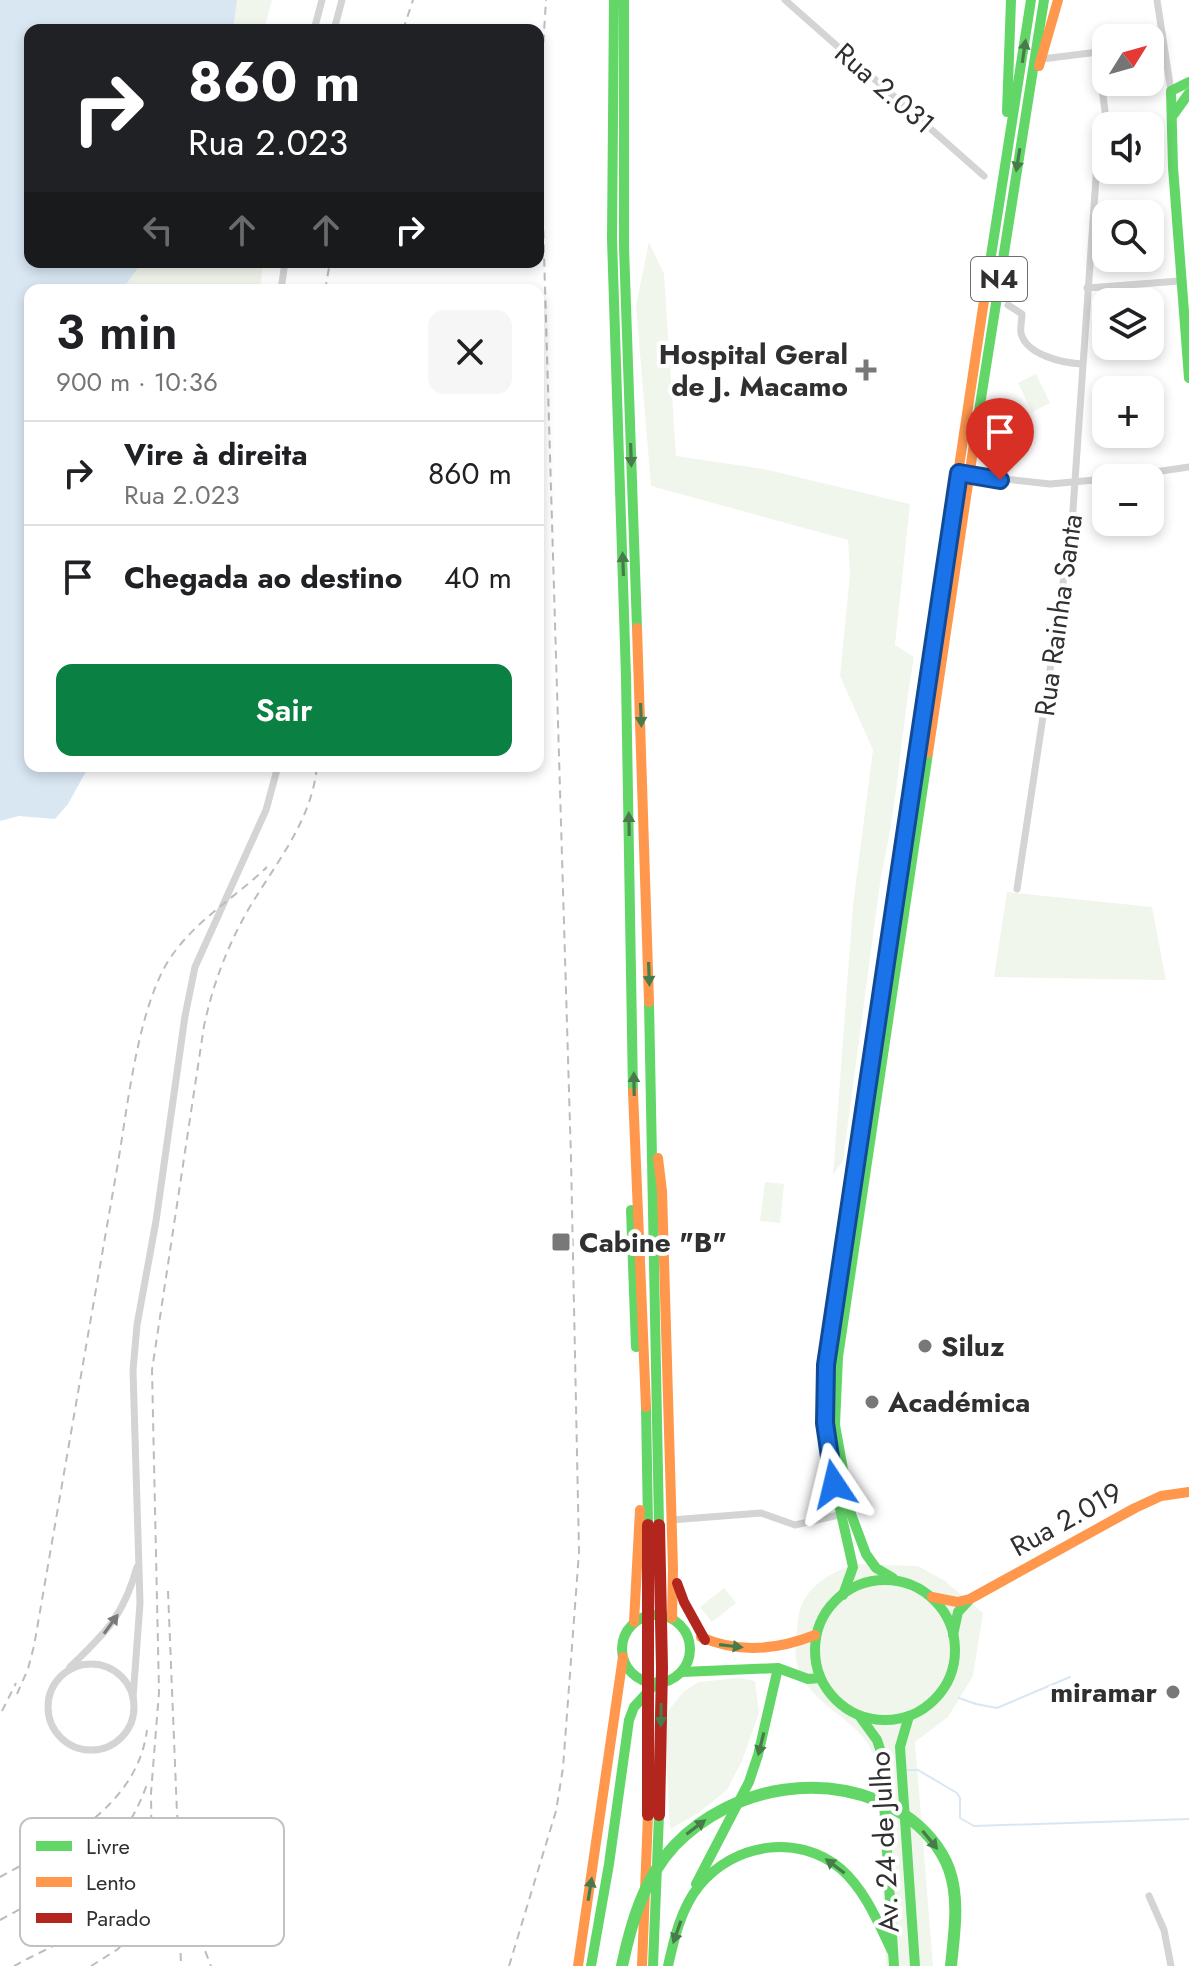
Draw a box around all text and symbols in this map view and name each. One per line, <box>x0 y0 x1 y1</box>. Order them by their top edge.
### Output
north arrow <box>1092 24 1164 96</box>
map controls <box>1092 24 1164 536</box>
street label: Rua 2.031 <box>825 33 944 144</box>
one-way arrow <box>1018 38 1031 63</box>
text: 860 m <box>188 41 360 122</box>
icon: right <box>56 56 160 160</box>
button: sound <box>1092 112 1164 184</box>
text: Rua 2.023 <box>188 116 348 168</box>
one-way arrow <box>1012 148 1024 173</box>
button: search <box>1092 200 1164 272</box>
icon: left <box>136 208 180 252</box>
icon: ahead <box>220 208 264 252</box>
icon: ahead <box>304 208 348 252</box>
icon: right <box>388 208 432 252</box>
road number: N4 <box>971 257 1027 301</box>
button: layers <box>1092 288 1164 360</box>
text: 3 min <box>56 298 178 367</box>
button: close <box>428 310 512 394</box>
place label: Hospital Geral de J. Macamo <box>659 334 848 407</box>
marker: Hospital Geral de J. Macamo <box>855 359 877 381</box>
text: 900 m · 10:36 <box>56 363 218 401</box>
button: + <box>1092 376 1164 448</box>
pin <box>966 398 1034 480</box>
icon: arrive <box>978 410 1022 454</box>
text: Vire à direita <box>124 433 308 476</box>
one-way arrow <box>625 443 638 468</box>
icon: right <box>56 451 100 495</box>
text: 860 m <box>428 452 512 495</box>
button: − <box>1092 464 1164 536</box>
text: Rua 2.023 <box>124 476 240 514</box>
street label: Rua Rainha Santa <box>1024 511 1093 719</box>
one-way arrow <box>616 551 629 576</box>
icon: arrive <box>56 555 100 599</box>
text: Chegada ao destino <box>124 556 402 599</box>
text: 40 m <box>444 556 512 599</box>
button: Sair <box>56 664 512 756</box>
one-way arrow <box>634 703 647 728</box>
one-way arrow <box>623 811 635 836</box>
one-way arrow <box>642 962 655 987</box>
one-way arrow <box>627 1071 640 1096</box>
place label: Cabine "B" <box>579 1222 727 1263</box>
marker: Cabine "B" <box>550 1231 572 1253</box>
place label: Siluz <box>941 1326 1005 1367</box>
marker: Siluz <box>916 1337 934 1355</box>
place label: Académica <box>887 1382 1030 1423</box>
marker: Académica <box>863 1393 881 1411</box>
position arrow <box>792 1442 876 1526</box>
street label: Rua 2.019 <box>1003 1472 1130 1567</box>
one-way arrow <box>103 1614 118 1635</box>
one-way arrow <box>719 1639 744 1652</box>
place label: miramar <box>1050 1672 1157 1713</box>
marker: miramar <box>1164 1683 1182 1701</box>
one-way arrow <box>655 1703 667 1728</box>
one-way arrow <box>754 1731 766 1756</box>
street label: Av. 24 de Julho <box>859 1750 910 1934</box>
legend <box>20 1818 284 1946</box>
one-way arrow <box>686 1819 706 1835</box>
text: Livre <box>86 1830 130 1862</box>
one-way arrow <box>922 1830 938 1850</box>
one-way arrow <box>825 1859 845 1875</box>
text: Lento <box>86 1866 136 1898</box>
one-way arrow <box>584 1876 597 1901</box>
text: Parado <box>86 1902 151 1934</box>
one-way arrow <box>671 1921 683 1945</box>

